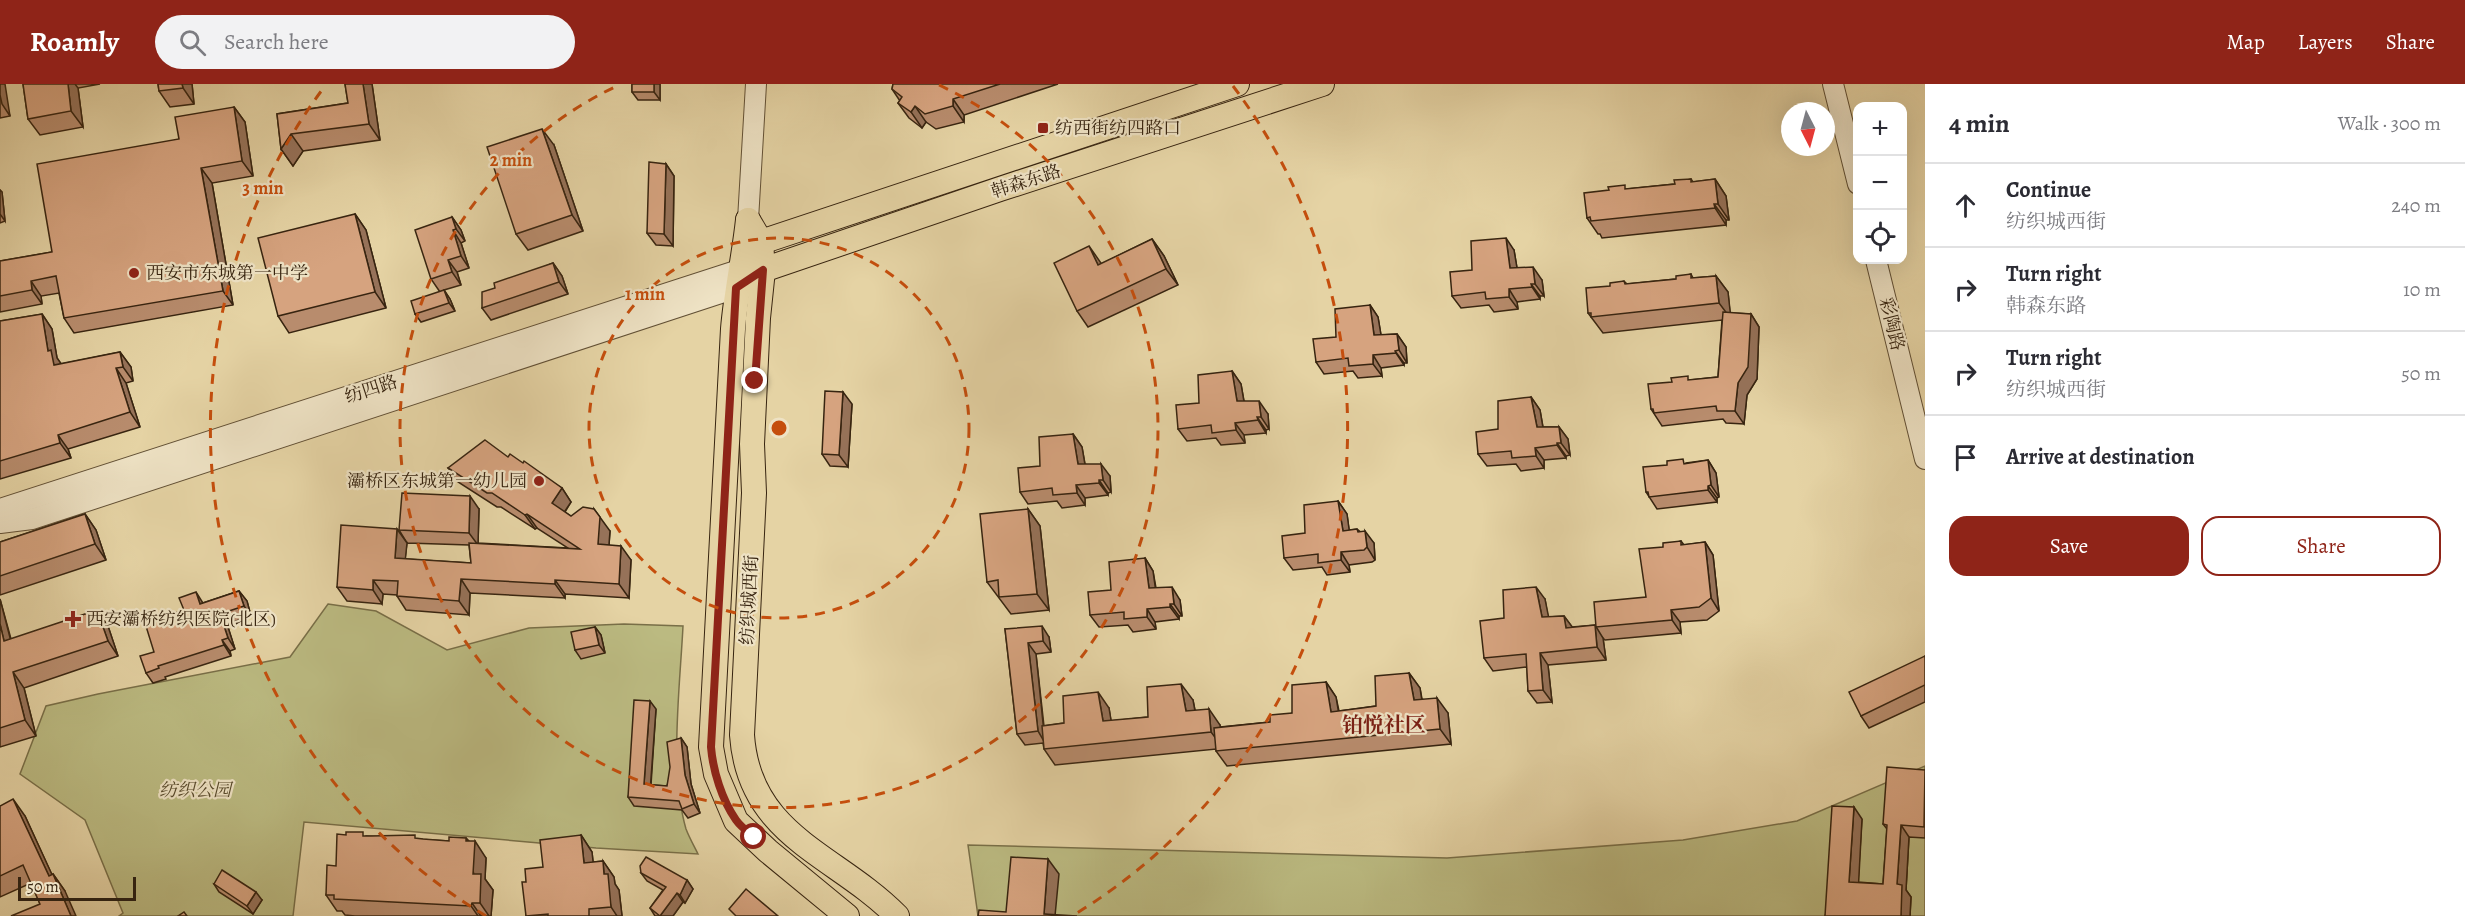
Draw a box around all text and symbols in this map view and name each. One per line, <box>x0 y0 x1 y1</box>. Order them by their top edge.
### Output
search box <box>155 15 575 69</box>
text: Roamly <box>30 23 119 61</box>
icon: search <box>176 26 209 59</box>
text: Search here <box>224 27 329 57</box>
text: Map <box>2226 28 2265 56</box>
text: Layers <box>2298 28 2353 56</box>
text: Share <box>2386 28 2435 56</box>
north arrow <box>1781 102 1835 156</box>
map controls <box>1853 102 1907 264</box>
button: + <box>1853 102 1907 156</box>
text: 4 min <box>1949 106 2010 141</box>
text: Walk · 300 m <box>2338 110 2441 137</box>
place label: 纺西街纺四路口 <box>1055 116 1181 140</box>
marker: 纺西街纺四路口 <box>1036 121 1050 135</box>
text: 2 min <box>490 148 532 172</box>
button: − <box>1853 156 1907 210</box>
street label: 韩森东路 <box>988 158 1064 204</box>
text: Continue <box>2006 175 2091 205</box>
text: 3 min <box>242 176 284 200</box>
icon: ahead <box>1949 189 1982 222</box>
text: 240 m <box>2391 192 2441 219</box>
text: 纺织城西街 <box>2006 208 2106 235</box>
button: locate <box>1853 210 1907 264</box>
text: Turn right <box>2006 259 2102 289</box>
place label: 西安市东城第一中学 <box>146 261 308 285</box>
marker: 西安市东城第一中学 <box>127 266 141 280</box>
icon: right <box>1949 273 1982 306</box>
text: 10 m <box>2403 276 2441 303</box>
text: 1 min <box>625 282 665 306</box>
text: 韩森东路 <box>2006 292 2086 319</box>
street label: 彩陶路 <box>1874 295 1910 353</box>
text: Turn right <box>2006 343 2102 373</box>
icon: right <box>1949 357 1982 390</box>
text: 50 m <box>2401 360 2441 387</box>
route end <box>741 367 767 393</box>
street label: 纺四路 <box>342 369 400 409</box>
text: 纺织城西街 <box>2006 376 2106 403</box>
centre of rings <box>769 418 789 438</box>
icon: arrive <box>1949 441 1982 474</box>
text: Arrive at destination <box>2006 442 2195 472</box>
place label: 灞桥区东城第一幼儿园 <box>347 469 527 493</box>
marker: 灞桥区东城第一幼儿园 <box>532 474 546 488</box>
button: Save <box>1949 516 2189 576</box>
button: Share <box>2201 516 2441 576</box>
street label: 纺织城西街 <box>735 554 763 646</box>
place label: 西安灞桥纺织医院(北区) <box>86 607 276 631</box>
marker: 西安灞桥纺织医院(北区) <box>64 610 82 628</box>
district label: 铂悦社区 <box>1342 711 1426 739</box>
park label: 纺织公园 <box>159 778 234 802</box>
route start <box>740 823 766 849</box>
scale bar <box>18 874 136 902</box>
text: 50 m <box>27 876 59 898</box>

